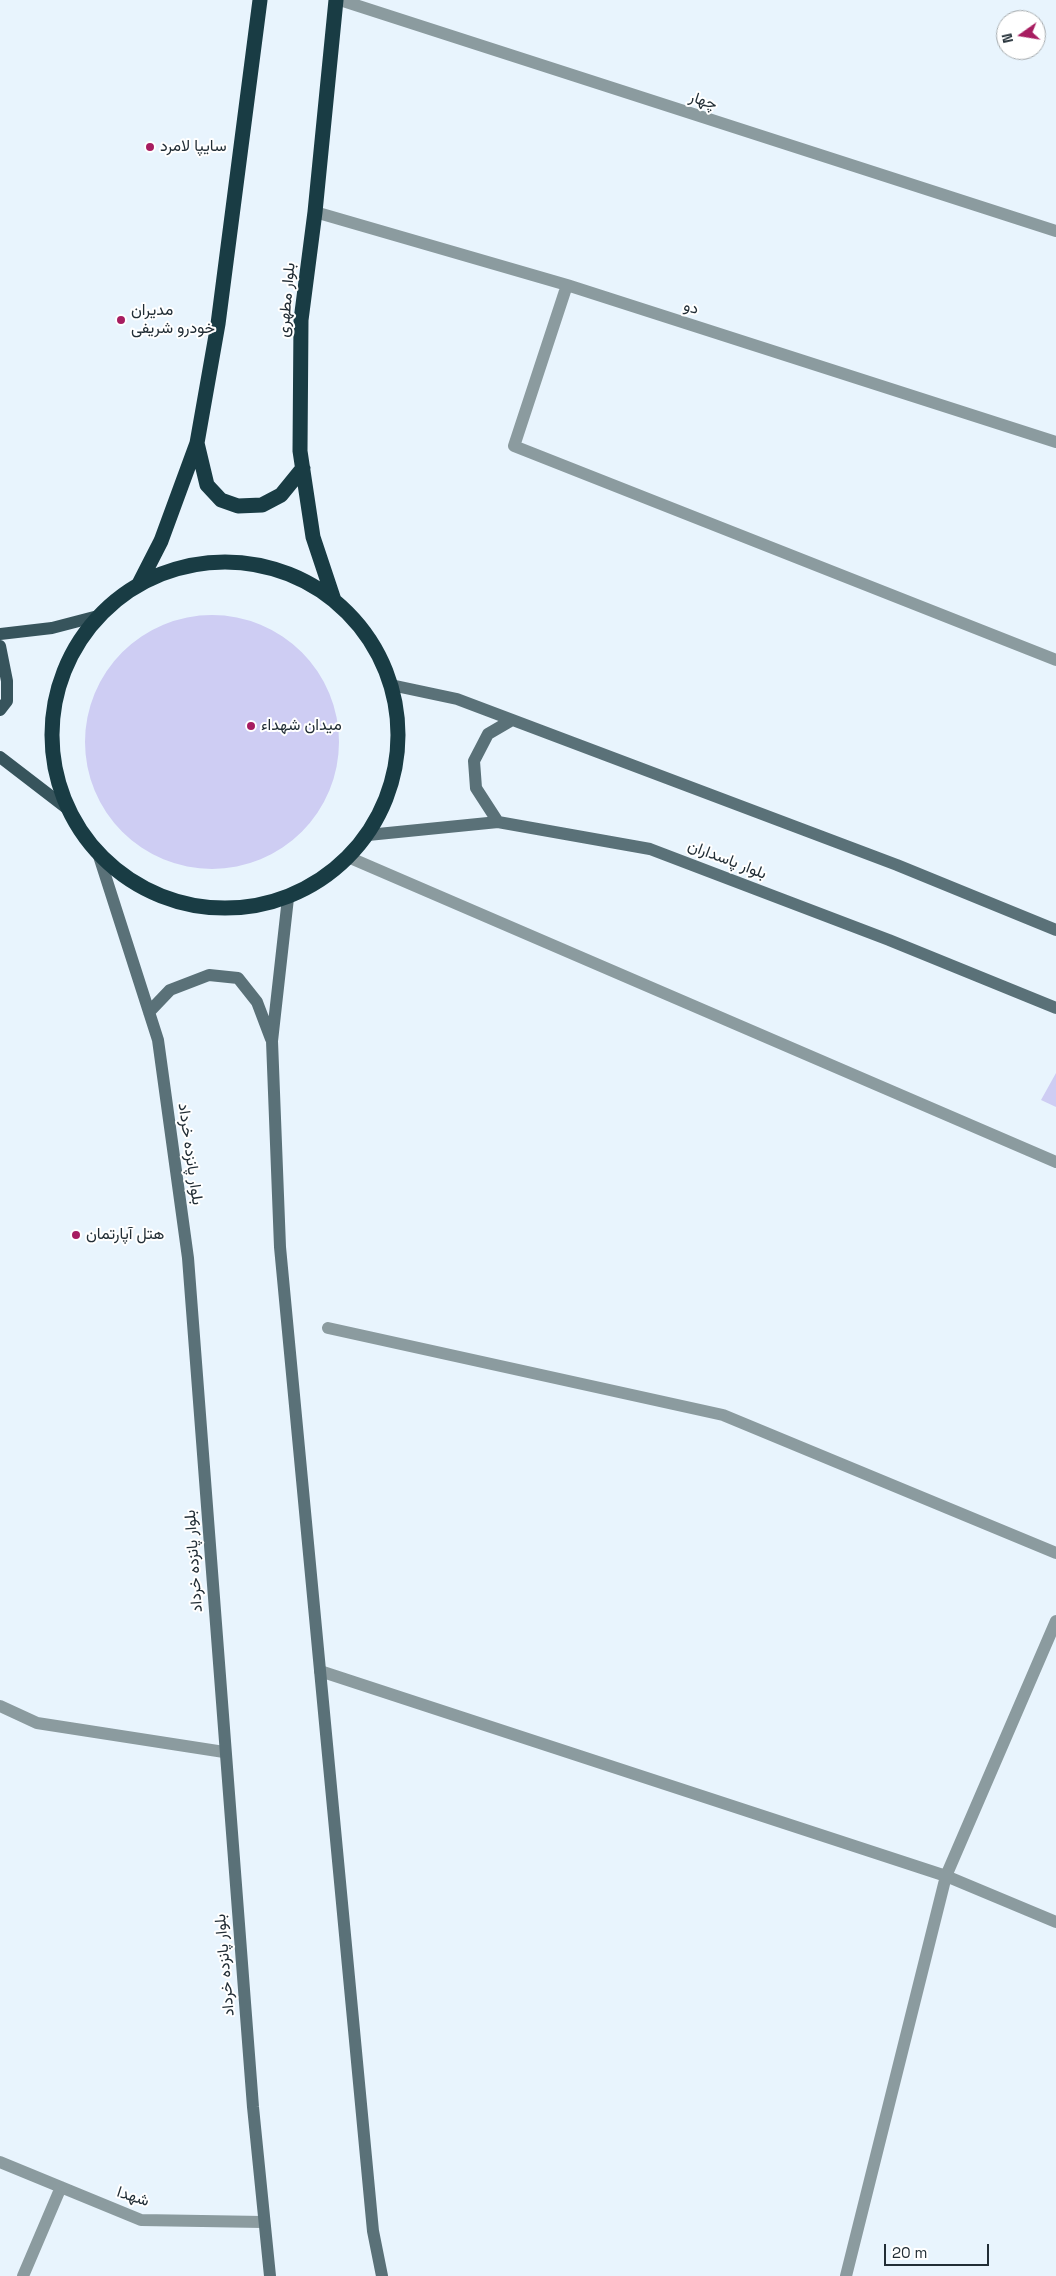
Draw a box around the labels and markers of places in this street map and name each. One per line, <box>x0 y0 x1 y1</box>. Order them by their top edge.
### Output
place label: سایپا لامرد <box>160 137 227 157</box>
marker: سایپا لامرد <box>144 141 156 153</box>
place label: مدیران خودرو شریفی <box>131 301 215 339</box>
marker: مدیران خودرو شریفی <box>115 314 127 326</box>
place label: میدان شهداء <box>261 716 342 736</box>
marker: میدان شهداء <box>245 720 257 732</box>
place label: هتل آپارتمان <box>86 1225 164 1245</box>
marker: هتل آپارتمان <box>70 1229 82 1241</box>

